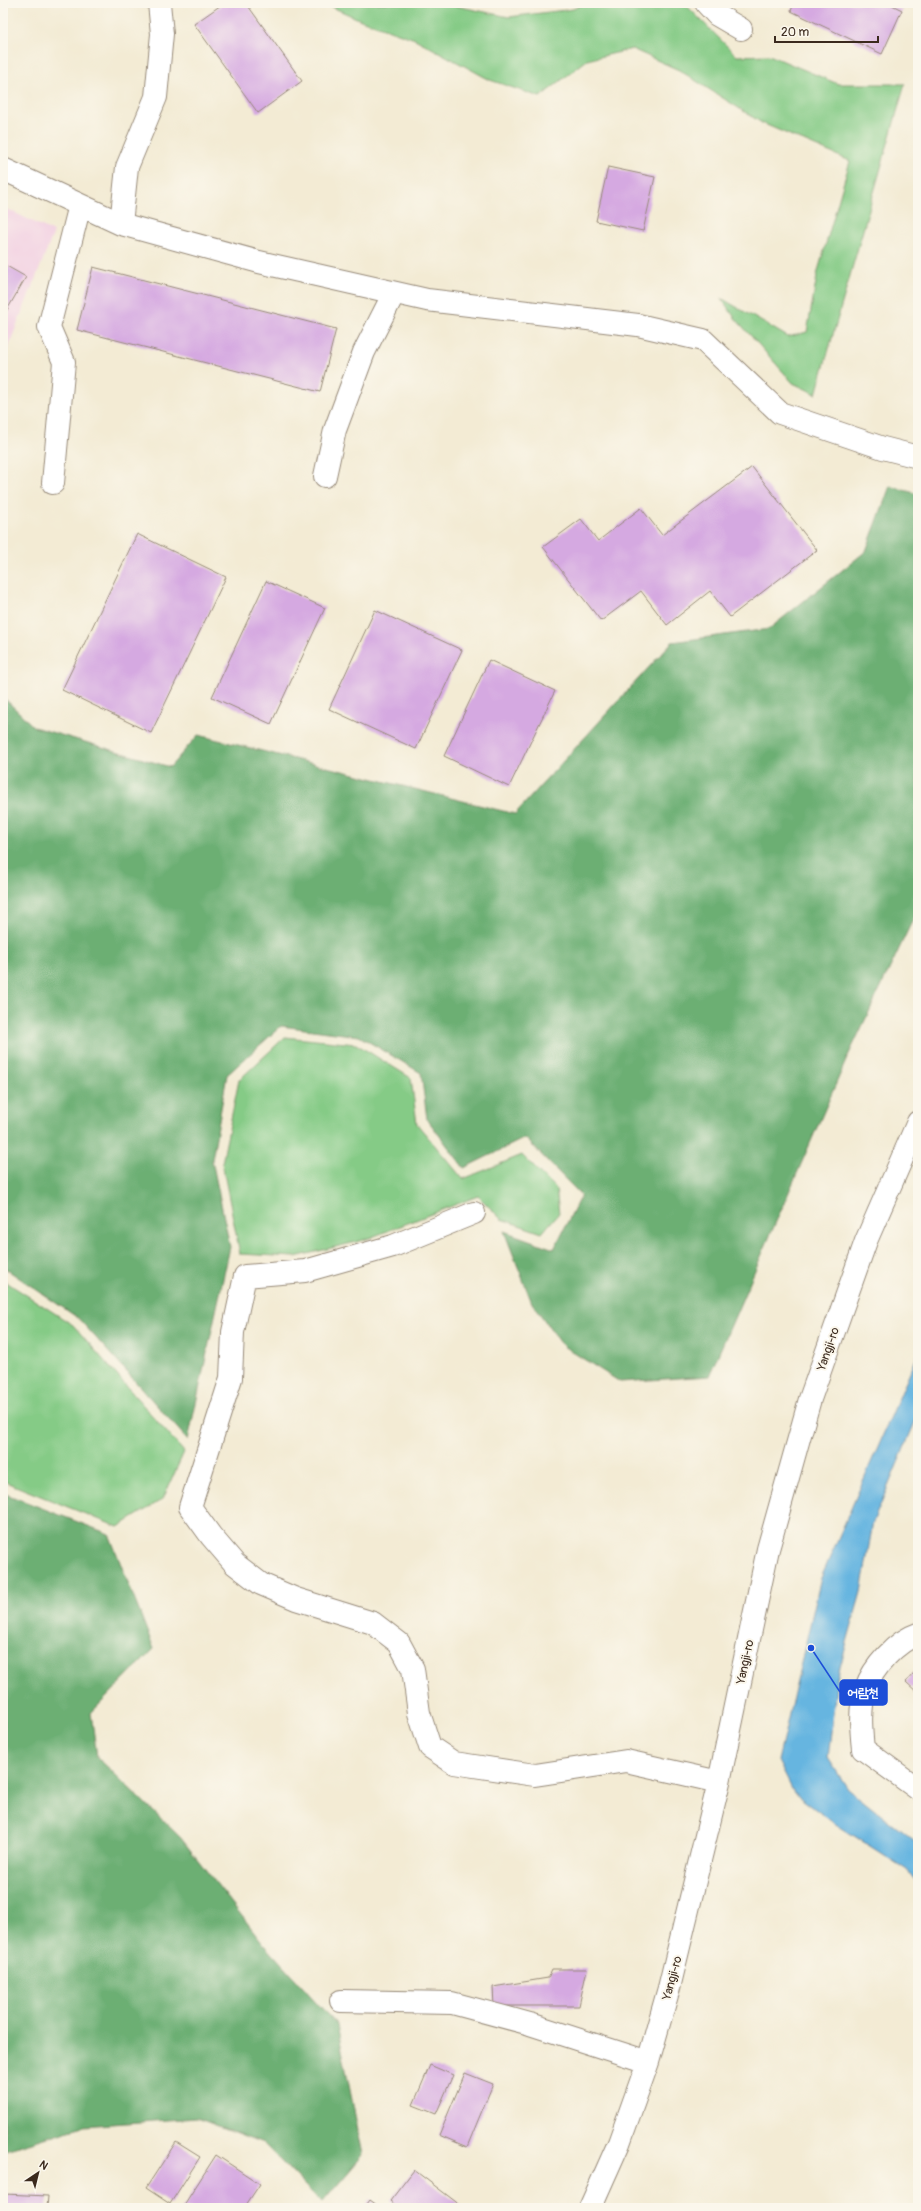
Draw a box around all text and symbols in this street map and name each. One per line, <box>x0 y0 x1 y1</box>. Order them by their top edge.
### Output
scale bar <box>775 18 878 44</box>
text: 20 m <box>781 25 810 40</box>
street label: Yangji-ro <box>814 1325 843 1374</box>
street label: Yangji-ro <box>733 1638 758 1687</box>
callout: 어람천 <box>840 1680 887 1705</box>
text: 어람천 <box>847 1685 879 1701</box>
street label: Yangji-ro <box>659 1954 686 2003</box>
north arrow <box>18 2153 58 2193</box>
text: N <box>37 2158 51 2173</box>

